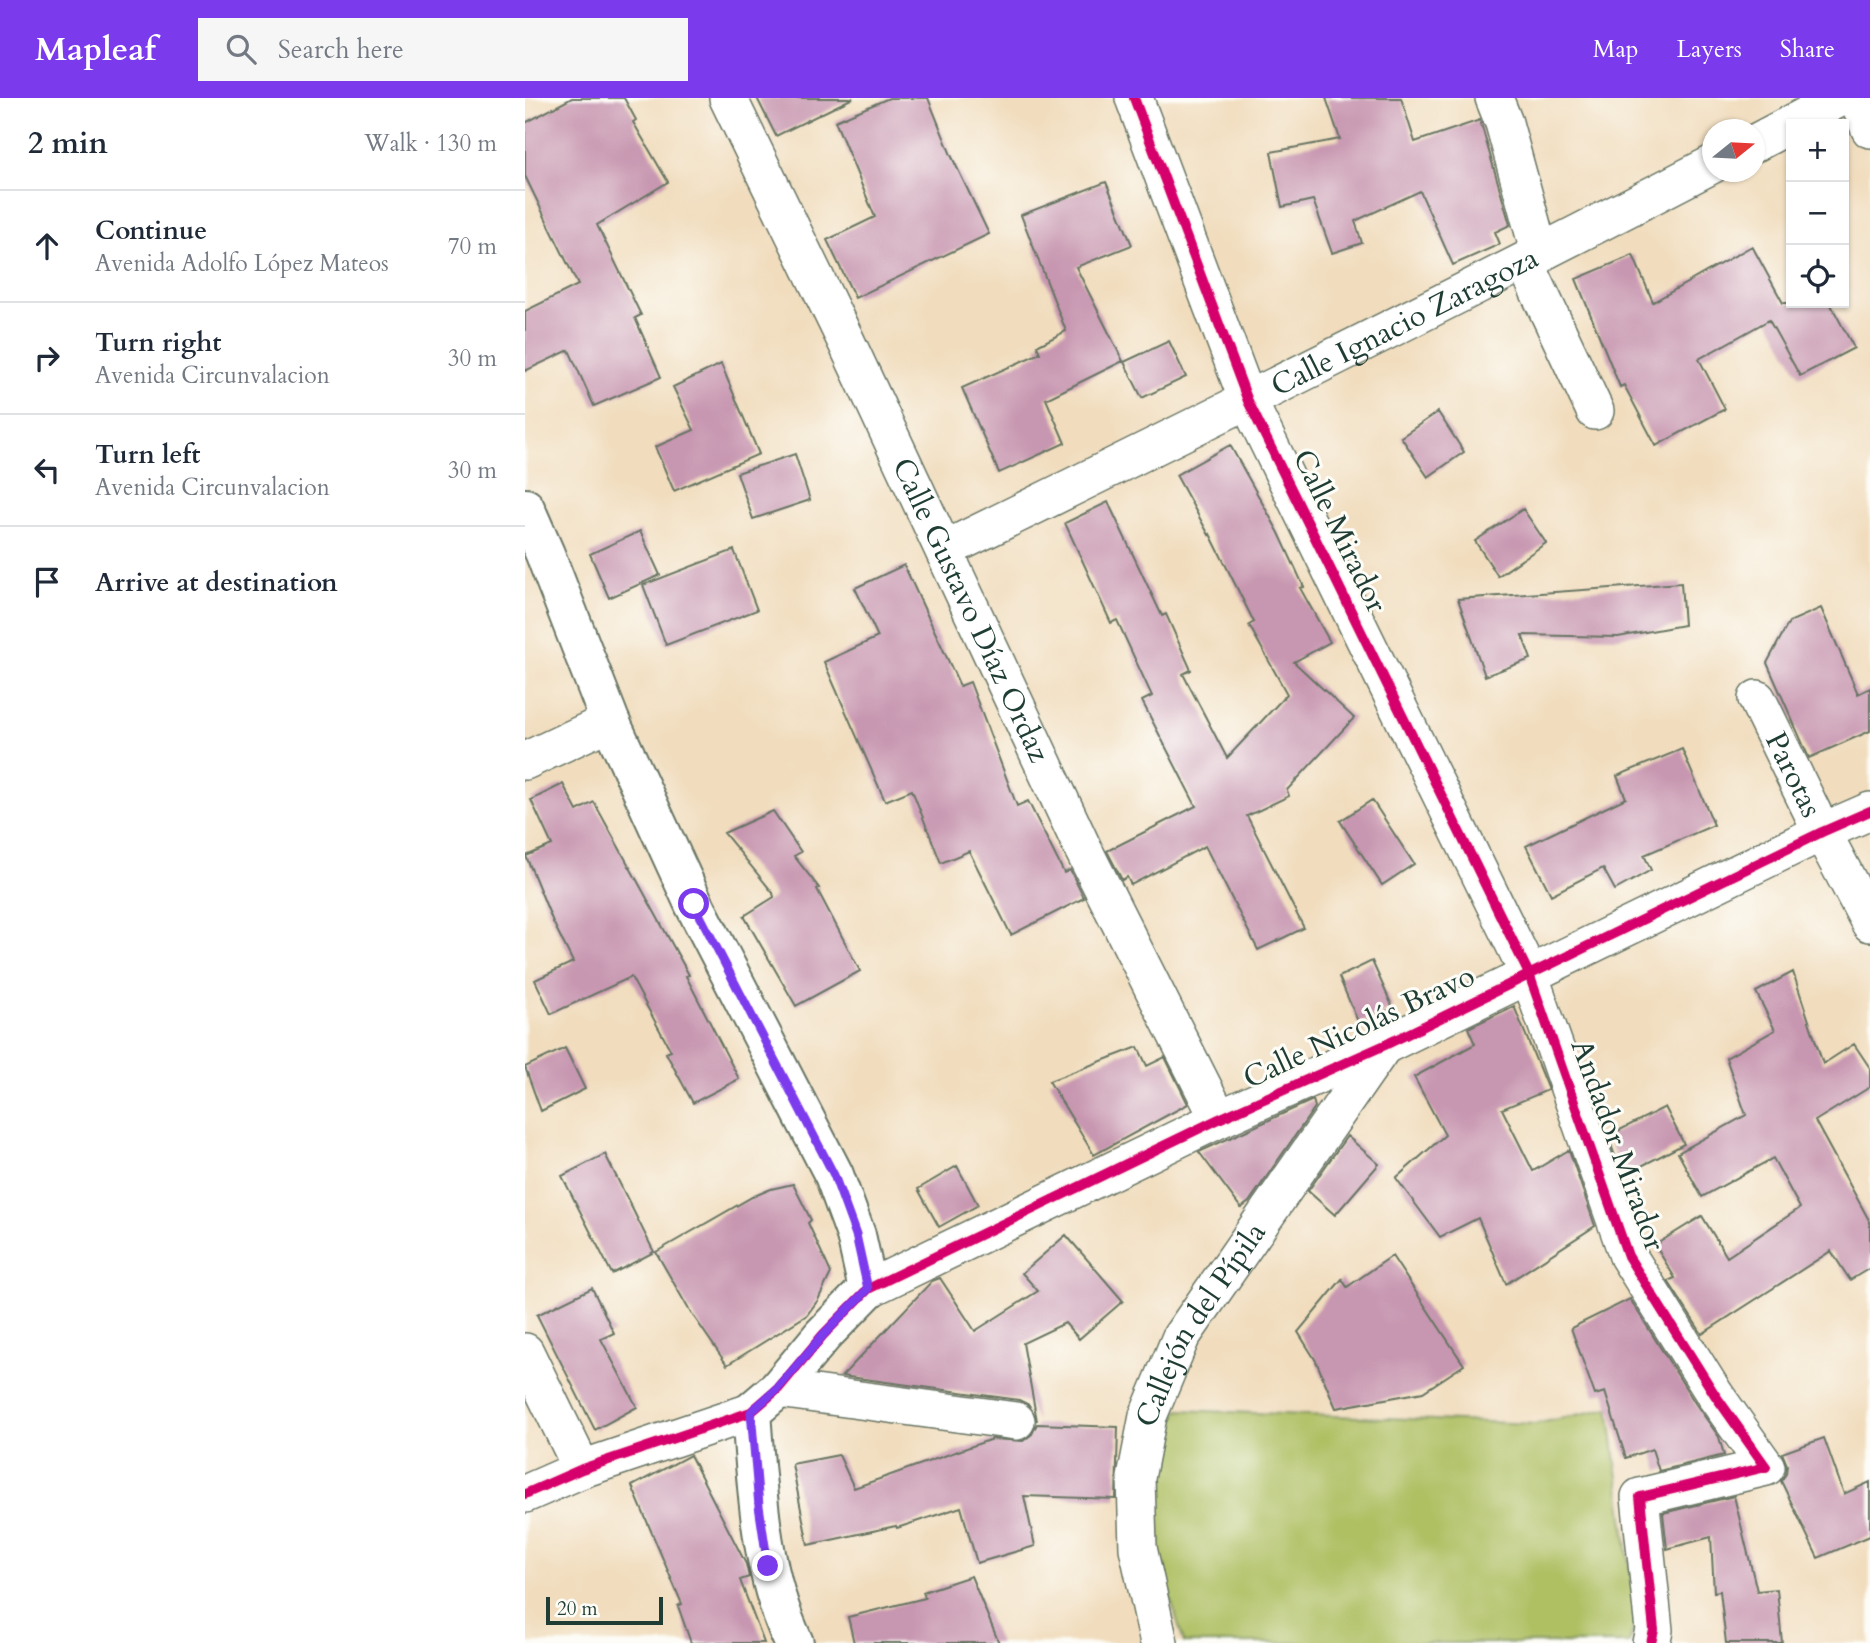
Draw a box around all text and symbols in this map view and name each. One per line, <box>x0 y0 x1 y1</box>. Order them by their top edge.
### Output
search box <box>198 18 688 81</box>
text: Mapleaf <box>35 27 156 72</box>
icon: search <box>222 30 260 68</box>
text: Search here <box>278 32 404 67</box>
text: Map <box>1593 33 1639 66</box>
text: Layers <box>1677 33 1742 66</box>
text: Share <box>1780 33 1835 66</box>
north arrow <box>1702 119 1765 182</box>
map controls <box>1786 119 1849 308</box>
button: + <box>1786 119 1849 182</box>
text: 2 min <box>28 123 108 164</box>
text: Walk · 130 m <box>364 128 497 159</box>
button: − <box>1786 182 1849 245</box>
text: Continue <box>95 213 207 248</box>
icon: ahead <box>28 227 66 265</box>
text: 70 m <box>448 231 497 262</box>
street label: Calle Ignacio Zaragoza <box>1264 237 1545 406</box>
button: locate <box>1786 245 1849 308</box>
text: Avenida Adolfo López Mateos <box>95 248 389 279</box>
text: Turn right <box>95 325 222 360</box>
icon: right <box>28 339 66 377</box>
text: 30 m <box>448 343 497 374</box>
text: Avenida Circunvalacion <box>95 360 330 391</box>
text: Turn left <box>95 437 200 472</box>
street label: Calle Mirador <box>1283 443 1397 619</box>
icon: left <box>28 451 66 489</box>
street label: Calle Gustavo Díaz Ordaz <box>883 451 1060 769</box>
text: 30 m <box>448 455 497 486</box>
text: Avenida Circunvalacion <box>95 472 330 503</box>
icon: arrive <box>28 563 66 601</box>
text: Arrive at destination <box>95 565 338 600</box>
street label: Parotas <box>1756 725 1832 824</box>
route start <box>678 888 709 919</box>
street label: Calle Nicolás Bravo <box>1237 955 1481 1099</box>
street label: Andador Mirador <box>1561 1034 1675 1256</box>
street label: Callejón del Pípila <box>1125 1214 1275 1433</box>
route end <box>752 1550 783 1581</box>
scale bar <box>546 1594 663 1626</box>
text: 20 m <box>557 1596 598 1622</box>

